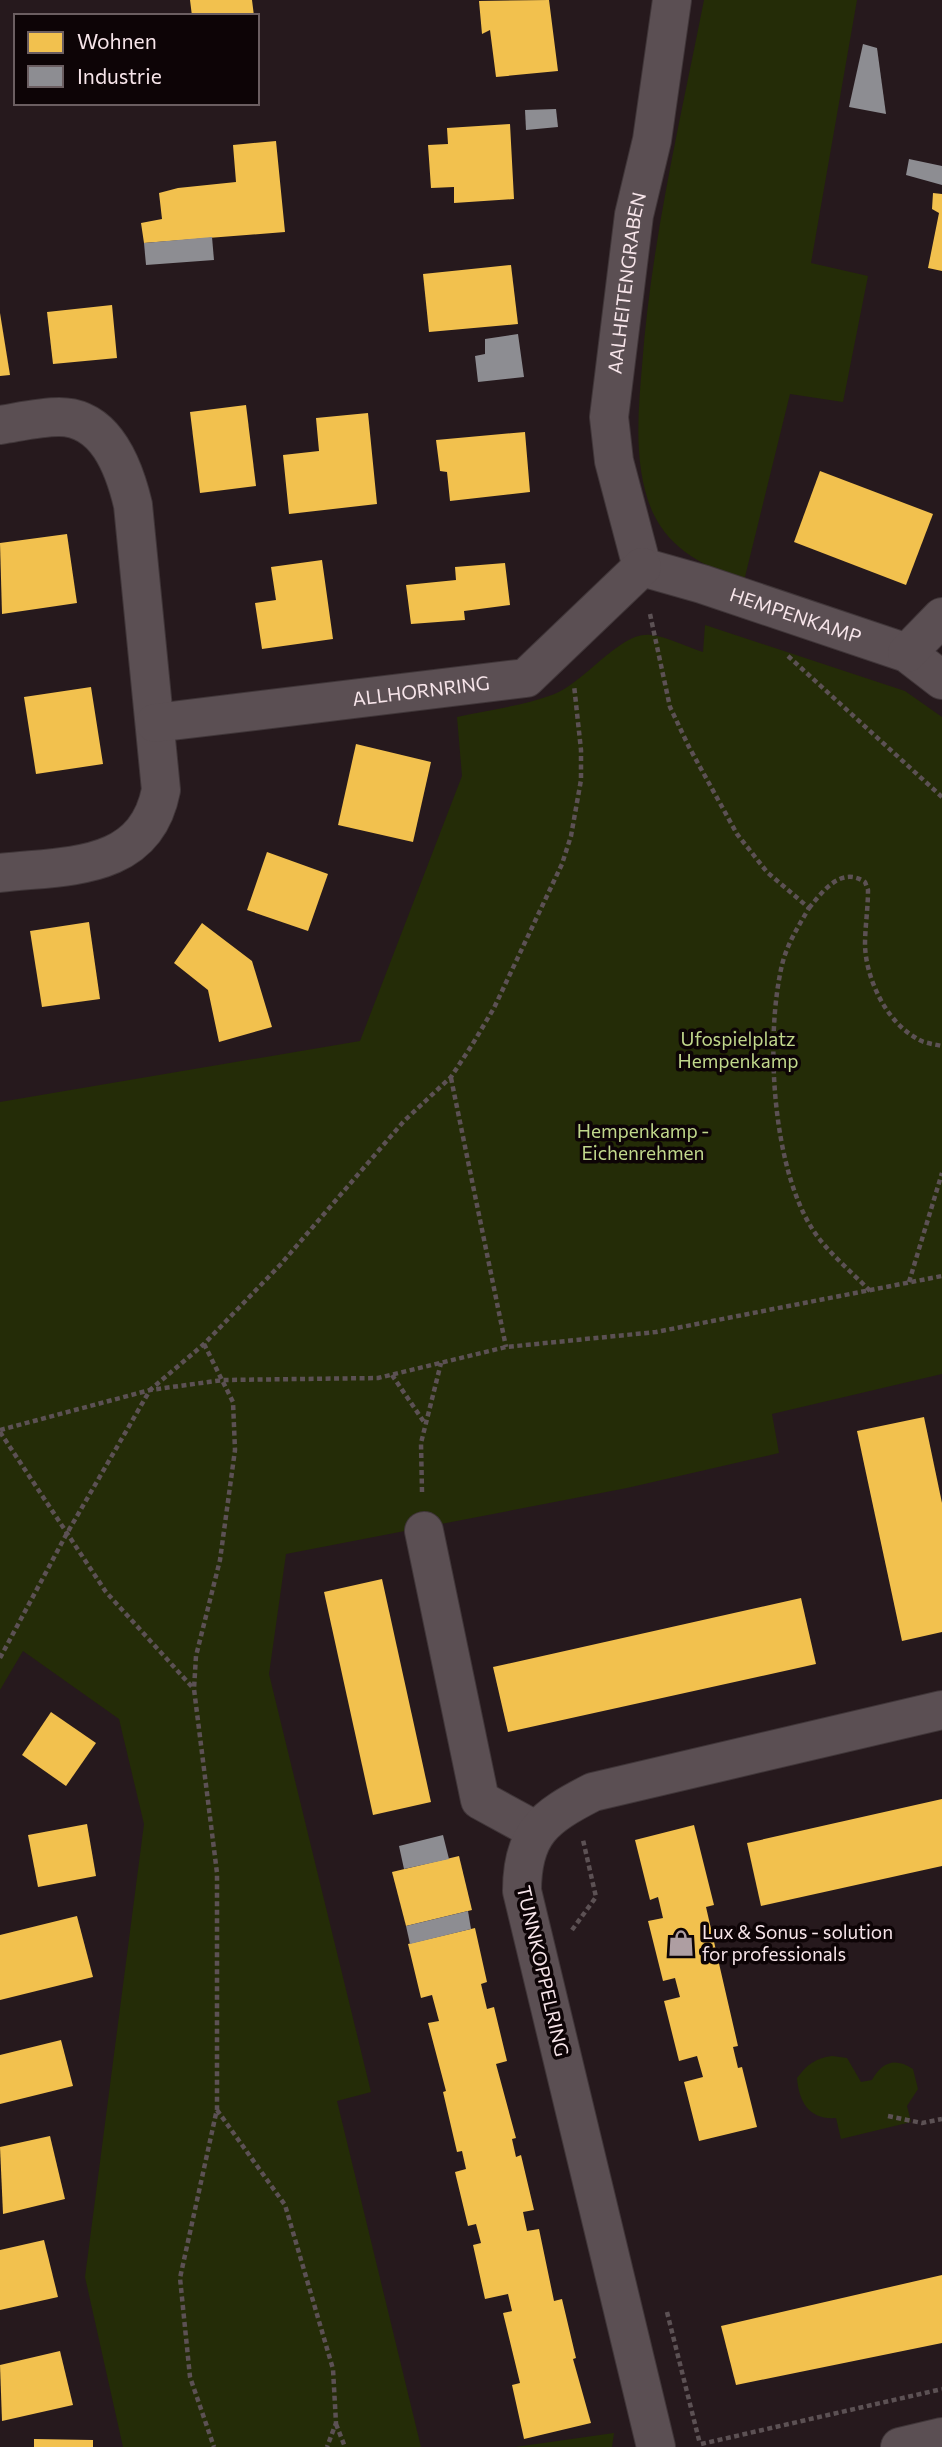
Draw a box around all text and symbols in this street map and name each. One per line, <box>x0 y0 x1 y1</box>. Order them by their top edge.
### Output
legend <box>14 14 259 105</box>
text: Wohnen <box>77 28 157 53</box>
text: Industrie <box>77 63 162 88</box>
street label: AALHEITENGRABEN <box>602 190 650 375</box>
street label: HEMPENKAMP <box>727 582 864 648</box>
street label: ALLHORNRING <box>351 671 491 710</box>
park label: Ufospielplatz Hempenkamp <box>677 1027 799 1072</box>
park label: Hempenkamp - Eichenrehmen <box>577 1119 709 1164</box>
street label: TUNNKOPPELRING <box>513 1883 574 2059</box>
place label: Lux & Sonus - solution for professionals <box>702 1920 893 1965</box>
shop icon: Lux & Sonus - solution for professionals <box>666 1928 696 1958</box>

